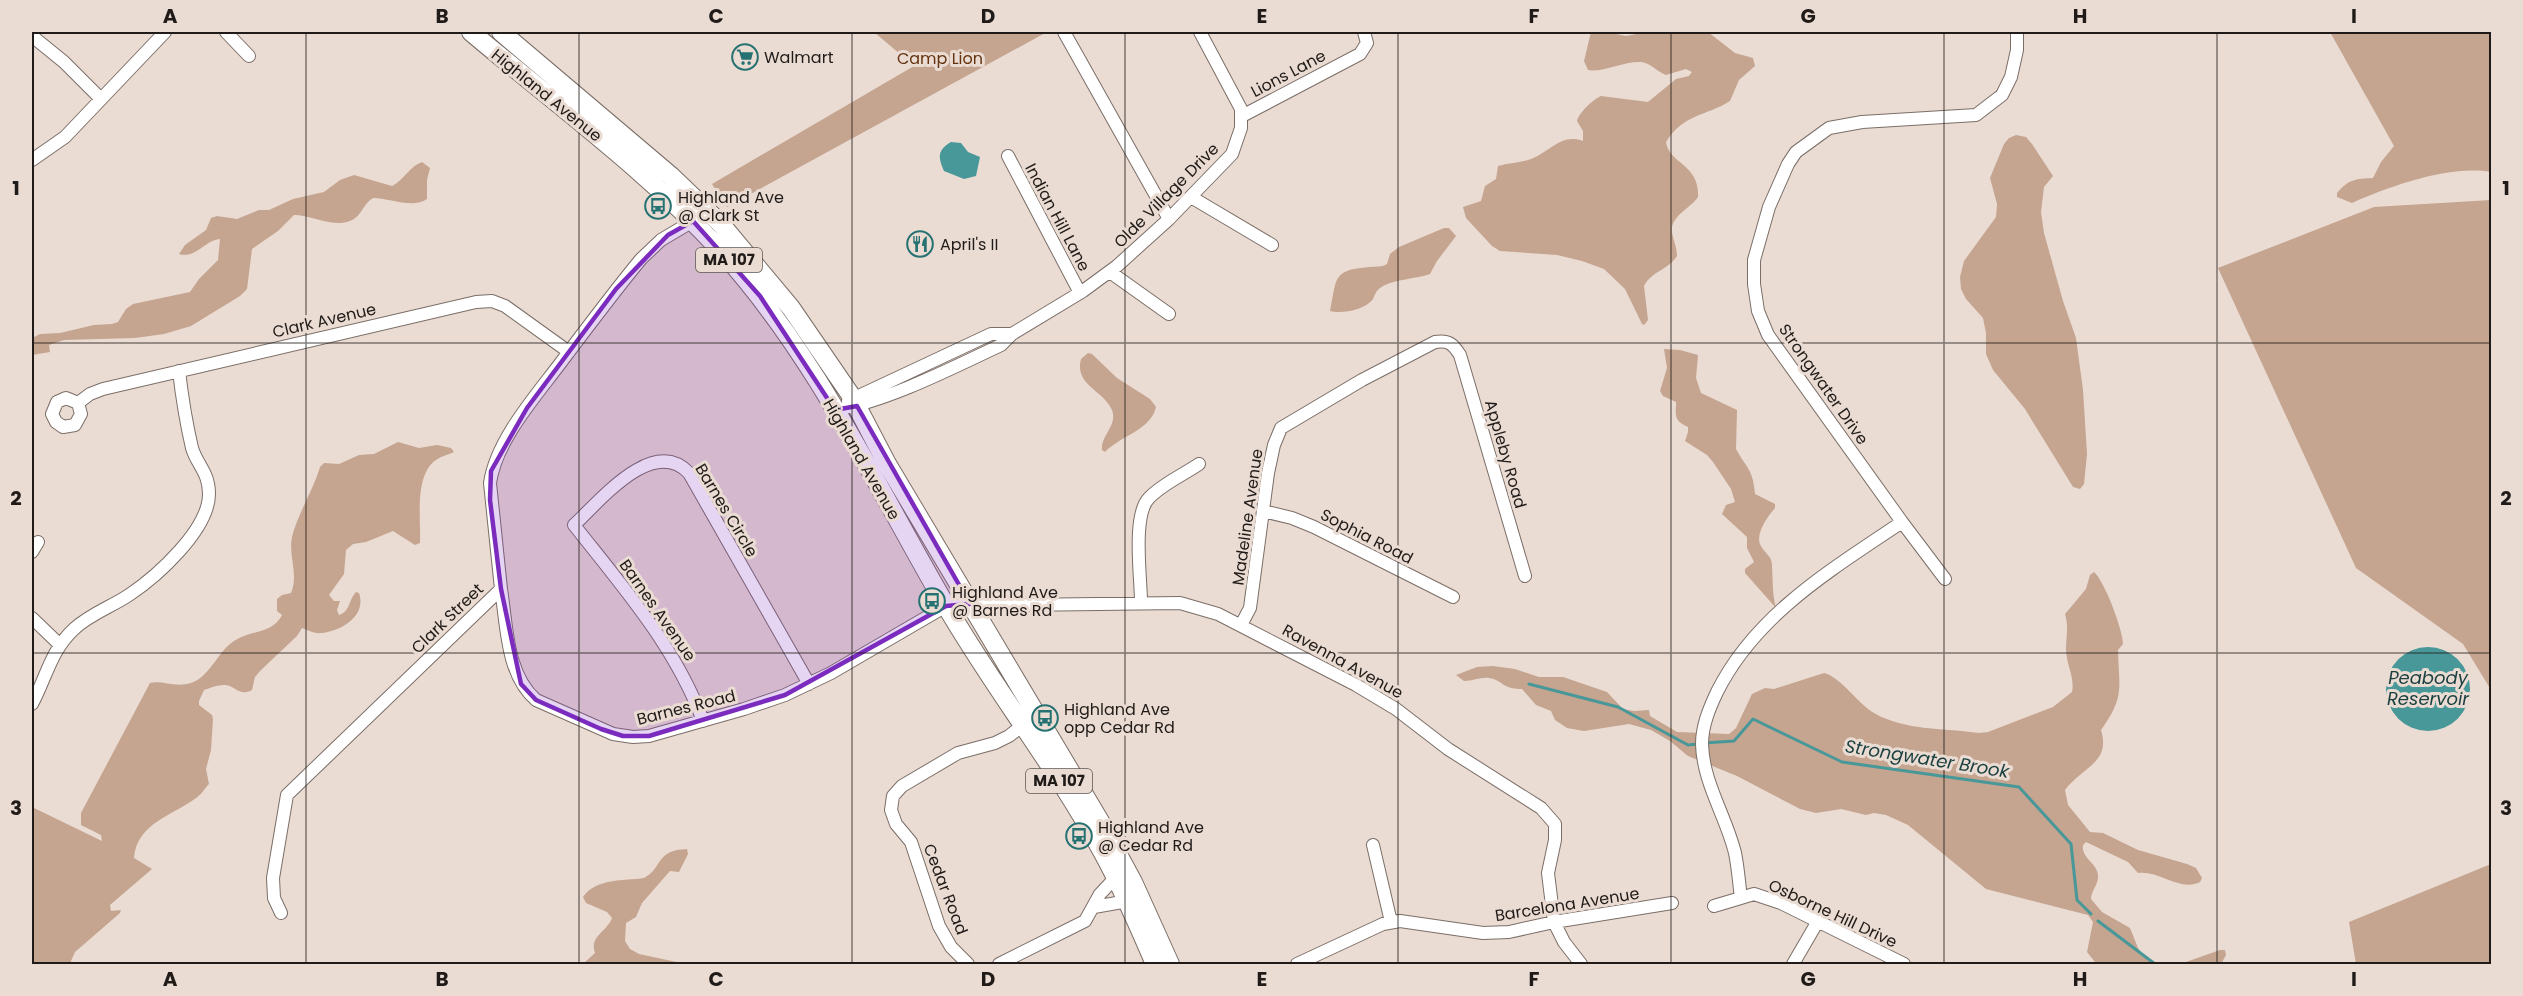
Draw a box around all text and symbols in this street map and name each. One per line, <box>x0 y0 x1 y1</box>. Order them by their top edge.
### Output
text: A <box>163 2 178 30</box>
text: B <box>435 2 449 30</box>
text: C <box>708 2 724 30</box>
text: D <box>981 2 995 30</box>
text: E <box>1257 2 1267 30</box>
text: F <box>1529 2 1540 30</box>
text: G <box>1800 2 1816 30</box>
text: H <box>2073 2 2087 30</box>
text: I <box>2351 2 2357 30</box>
supermarket icon: Walmart <box>730 42 760 72</box>
street label: Highland Avenue <box>487 44 607 147</box>
street label: Lions Lane <box>1247 44 1330 103</box>
place label: Walmart <box>764 46 834 69</box>
park label: Camp Lion <box>897 47 983 70</box>
street label: Olde Village Drive <box>1109 138 1224 253</box>
street label: Indian Hill Lane <box>1019 159 1096 275</box>
text: 1 <box>12 174 20 202</box>
text: 1 <box>2502 174 2510 202</box>
place label: Highland Ave @ Clark St <box>678 186 784 227</box>
bus stop icon: Highland Ave @ Clark St <box>643 191 673 221</box>
restaurant icon: April's II <box>905 229 935 259</box>
place label: April's II <box>940 233 998 256</box>
road number: MA 107 <box>696 248 762 272</box>
street label: Clark Avenue <box>270 297 378 344</box>
street label: Strongwater Drive <box>1773 319 1874 449</box>
street label: Highland Avenue <box>818 395 906 524</box>
street label: Appleby Road <box>1479 397 1532 511</box>
street label: Madeline Avenue <box>1227 447 1268 587</box>
street label: Barnes Circle <box>690 459 764 561</box>
text: 2 <box>10 484 22 512</box>
text: 2 <box>2500 484 2512 512</box>
street label: Sophia Road <box>1316 503 1417 570</box>
street label: Barnes Avenue <box>614 555 701 666</box>
street label: Clark Street <box>406 578 489 659</box>
place label: Highland Ave @ Barnes Rd <box>952 581 1058 622</box>
bus stop icon: Highland Ave @ Barnes Rd <box>917 586 947 616</box>
street label: Ravenna Avenue <box>1278 619 1407 704</box>
water label: Peabody Reservoir <box>2387 665 2470 711</box>
street label: Barnes Road <box>634 684 738 731</box>
place label: Highland Ave opp Cedar Rd <box>1064 698 1175 739</box>
bus stop icon: Highland Ave opp Cedar Rd <box>1030 703 1060 733</box>
water label: Strongwater Brook <box>1843 733 2012 784</box>
road number: MA 107 <box>1026 769 1092 793</box>
text: 3 <box>10 794 22 822</box>
text: 3 <box>2500 794 2512 822</box>
place label: Highland Ave @ Cedar Rd <box>1098 816 1204 857</box>
bus stop icon: Highland Ave @ Cedar Rd <box>1064 821 1094 851</box>
street label: Cedar Road <box>918 840 973 938</box>
street label: Osborne Hill Drive <box>1765 874 1901 953</box>
street label: Barcelona Avenue <box>1493 882 1641 927</box>
text: A <box>163 965 178 993</box>
text: B <box>435 965 449 993</box>
text: C <box>708 965 724 993</box>
text: D <box>981 965 995 993</box>
text: E <box>1257 965 1267 993</box>
text: F <box>1529 965 1540 993</box>
text: G <box>1800 965 1816 993</box>
text: H <box>2073 965 2087 993</box>
text: I <box>2351 965 2357 993</box>

